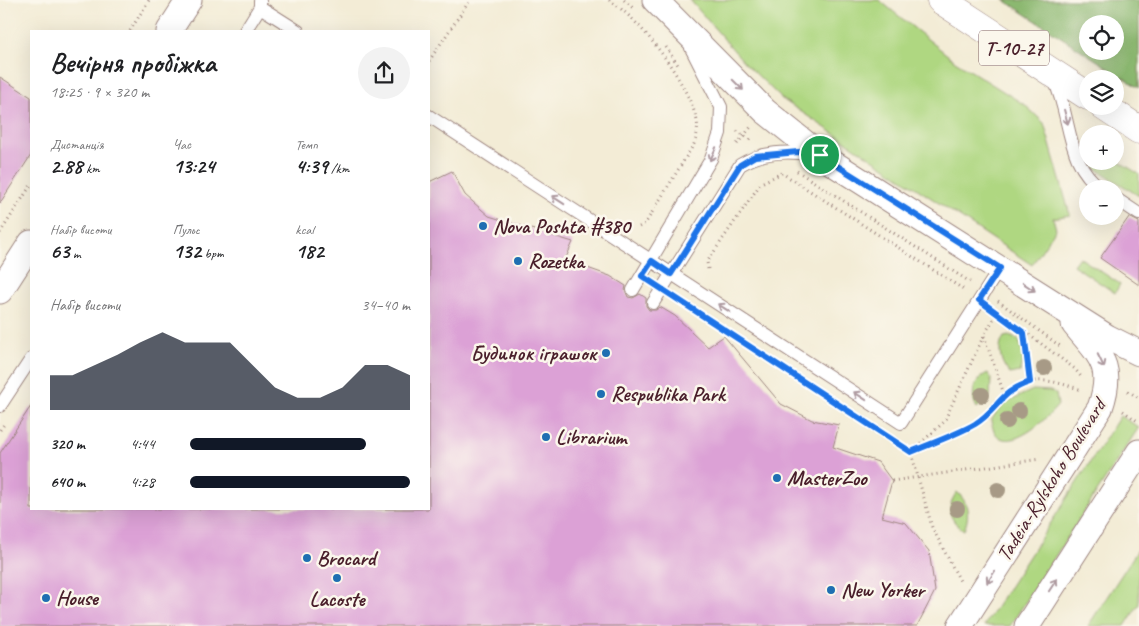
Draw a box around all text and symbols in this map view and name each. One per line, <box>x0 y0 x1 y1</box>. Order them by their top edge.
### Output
map controls <box>1079 15 1124 225</box>
button: locate <box>1079 15 1124 60</box>
road number: Т-10-27 <box>979 30 1049 66</box>
text: Вечірня пробіжка <box>50 45 216 80</box>
button: share <box>358 47 410 99</box>
button: layers <box>1079 70 1124 115</box>
one-way arrow <box>732 79 744 91</box>
text: 18:25 · 9 × 320 m <box>50 82 149 102</box>
one-way arrow <box>1062 108 1072 124</box>
button: + <box>1079 125 1124 170</box>
pin <box>799 134 841 176</box>
text: Дистанція <box>50 136 103 153</box>
text: Час <box>173 136 191 153</box>
text: Темп <box>295 136 318 153</box>
icon: arrive <box>806 141 834 169</box>
one-way arrow <box>708 146 718 161</box>
text: 2.88 <box>50 153 83 179</box>
text: 13:24 <box>173 153 215 179</box>
text: 4:39 <box>295 153 328 179</box>
text: km <box>83 160 100 177</box>
text: /km <box>328 160 349 177</box>
button: − <box>1079 180 1124 225</box>
one-way arrow <box>552 195 566 205</box>
place label: Nova Poshta #380 <box>493 213 633 239</box>
marker: Nova Poshta #380 <box>477 220 489 232</box>
text: Набір висоти <box>50 221 111 238</box>
text: Пульс <box>173 221 200 238</box>
text: kcal <box>295 221 314 238</box>
text: 63 <box>50 238 69 264</box>
text: 132 <box>173 238 201 264</box>
text: 182 <box>295 238 324 264</box>
text: m <box>69 245 81 262</box>
text: bpm <box>201 245 224 262</box>
place label: Rozetka <box>528 248 586 274</box>
marker: Rozetka <box>512 255 524 267</box>
one-way arrow <box>1022 282 1036 292</box>
text: Набір висоти <box>50 295 120 315</box>
text: 34–40 m <box>361 295 410 315</box>
one-way arrow <box>717 303 731 313</box>
place label: Будинок іграшок <box>471 340 599 366</box>
marker: Будинок іграшок <box>600 347 612 359</box>
one-way arrow <box>1097 353 1106 368</box>
place label: Respublika Park <box>611 381 727 407</box>
marker: Respublika Park <box>595 388 607 400</box>
one-way arrow <box>854 391 868 401</box>
street label: Tadeia-Rylskoho Boulevard <box>991 392 1113 566</box>
place label: Librarium <box>556 424 628 450</box>
marker: Librarium <box>540 431 552 443</box>
text: 320 m <box>50 434 85 454</box>
text: 4:44 <box>130 434 155 454</box>
place label: MasterZoo <box>787 465 868 491</box>
text: 640 m <box>50 472 85 492</box>
text: 4:28 <box>130 472 155 492</box>
marker: MasterZoo <box>771 472 783 484</box>
place label: Brocard <box>317 545 379 571</box>
marker: Brocard <box>301 552 313 564</box>
one-way arrow <box>986 570 996 584</box>
marker: Lacoste <box>331 572 343 584</box>
place label: New Yorker <box>841 577 927 603</box>
one-way arrow <box>1048 578 1058 592</box>
marker: New Yorker <box>825 584 837 596</box>
place label: House <box>56 585 100 611</box>
place label: Lacoste <box>310 586 366 612</box>
marker: House <box>40 592 52 604</box>

